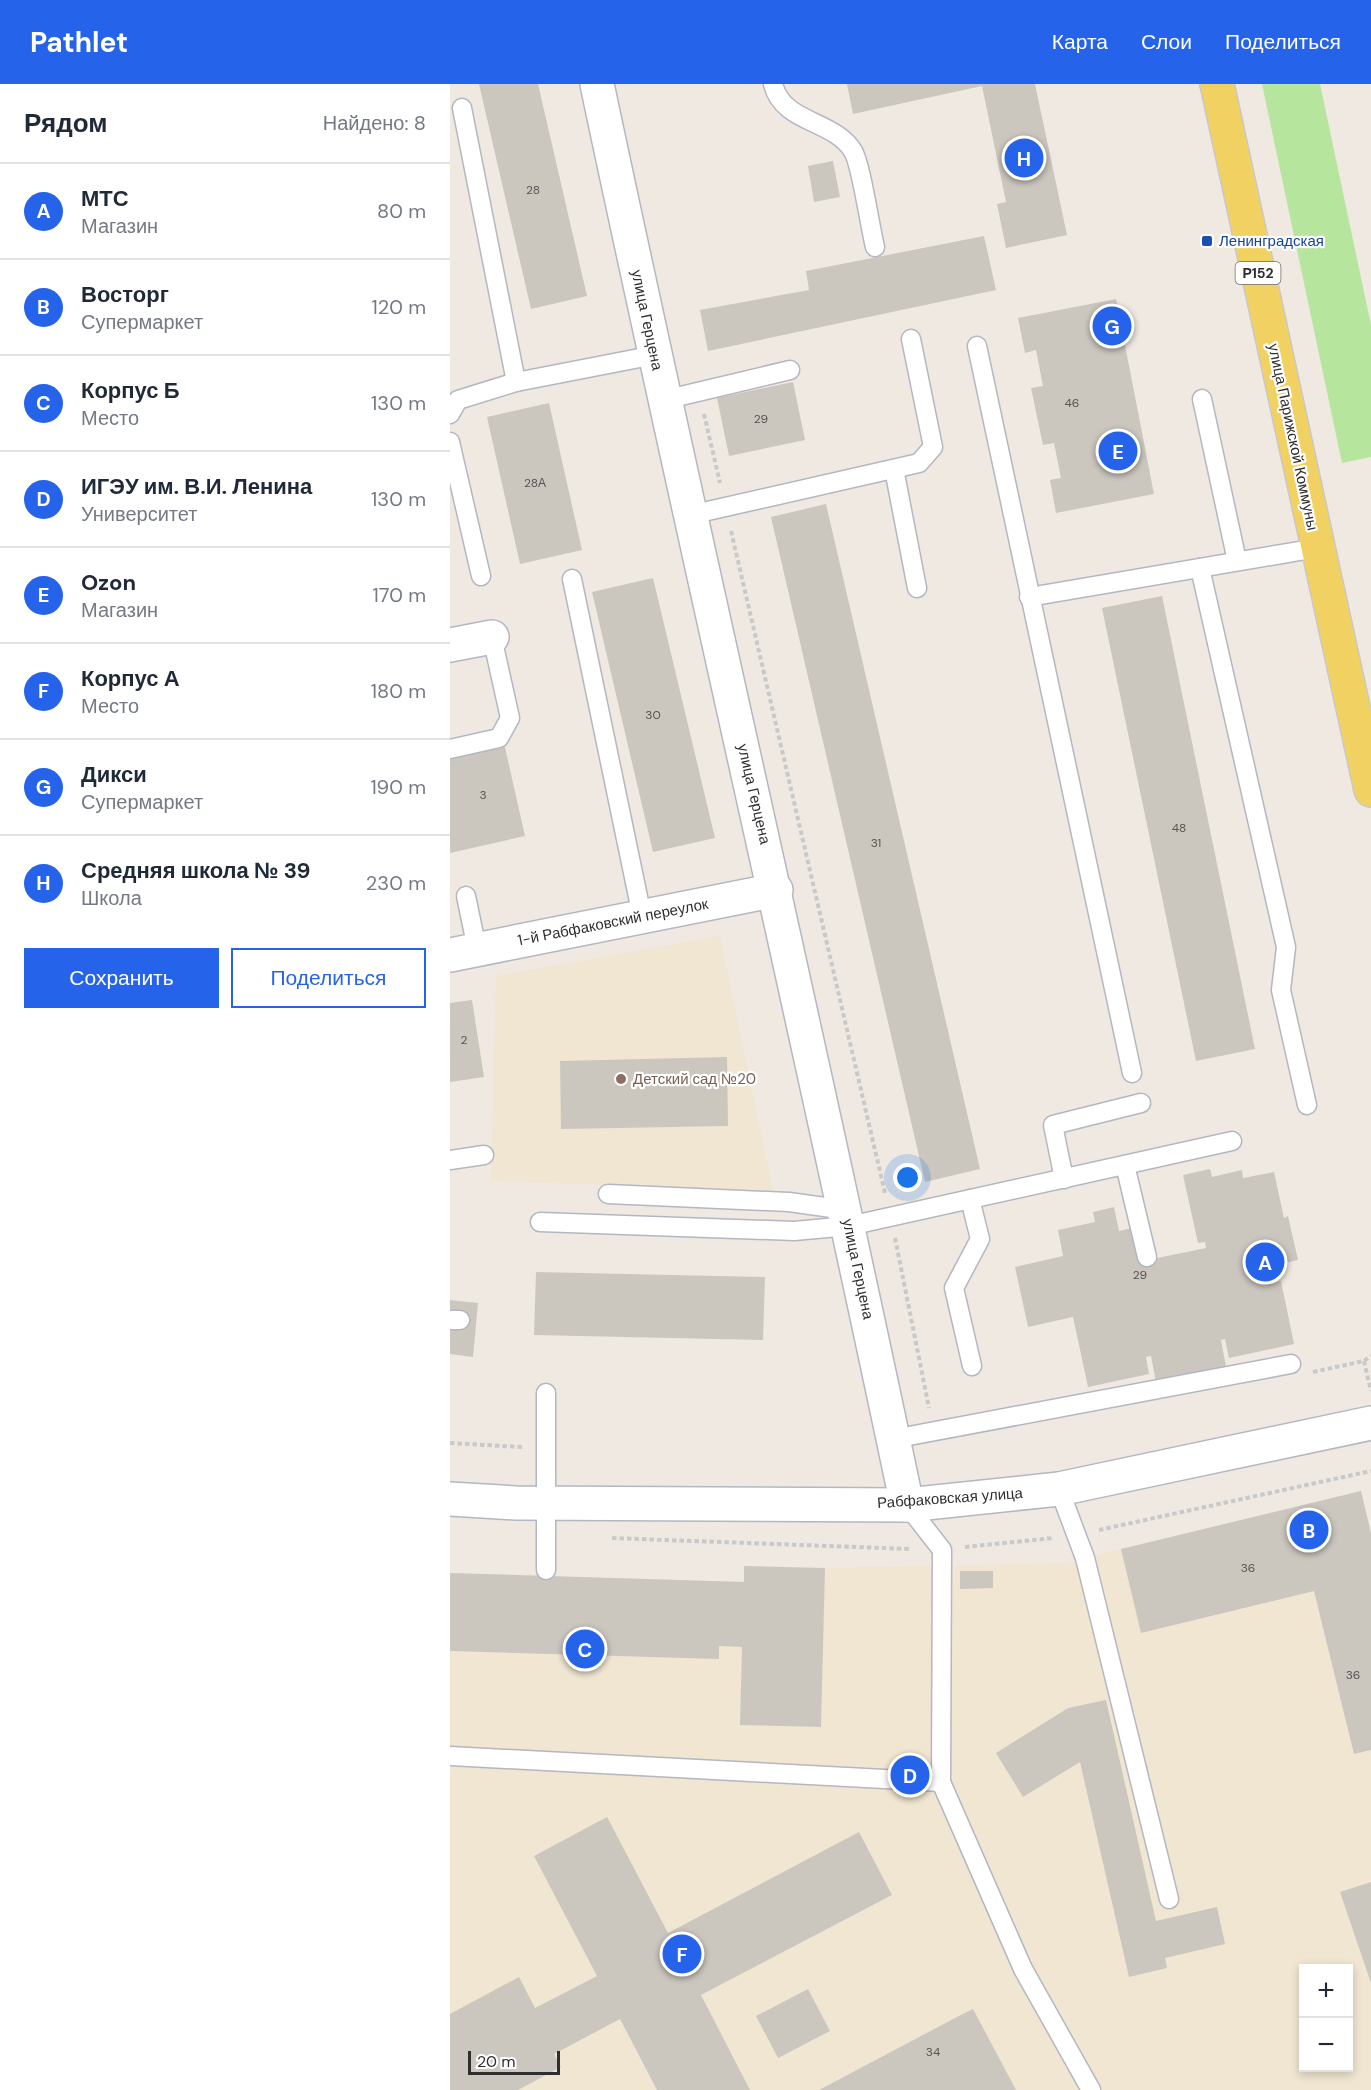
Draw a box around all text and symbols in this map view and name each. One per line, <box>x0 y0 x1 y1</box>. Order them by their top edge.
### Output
text: Pathlet <box>30 24 128 61</box>
text: Карта <box>1052 28 1108 56</box>
text: Слои <box>1141 28 1192 56</box>
text: Поделиться <box>1225 28 1341 56</box>
text: Рядом <box>24 106 107 140</box>
text: Найдено: 8 <box>323 110 426 136</box>
pin: H <box>1004 136 1044 181</box>
house number: 28 <box>526 182 540 198</box>
text: МТС <box>81 184 129 213</box>
text: A <box>36 198 51 224</box>
text: 80 m <box>377 198 426 224</box>
text: Магазин <box>81 213 158 239</box>
place label: Ленинградская <box>1219 231 1324 251</box>
marker: Ленинградская <box>1200 234 1214 248</box>
road number: Р152 <box>1236 262 1280 284</box>
street label: улица Герцена <box>627 268 668 373</box>
text: Восторг <box>81 280 169 309</box>
text: B <box>37 294 50 320</box>
text: 120 m <box>372 294 426 320</box>
pin: G <box>1092 304 1132 348</box>
text: Супермаркет <box>81 309 203 335</box>
street label: улица Парижской Коммуны <box>1263 342 1323 532</box>
text: Корпус Б <box>81 376 180 405</box>
text: C <box>36 390 51 416</box>
text: 130 m <box>371 390 426 416</box>
house number: 46 <box>1065 395 1079 411</box>
text: Место <box>81 405 139 431</box>
house number: 29 <box>754 411 768 427</box>
pin: E <box>1098 428 1138 473</box>
text: ИГЭУ им. В.И. Ленина <box>81 472 312 501</box>
house number: 28А <box>524 475 546 491</box>
text: D <box>36 486 51 512</box>
text: 130 m <box>371 486 426 512</box>
text: Университет <box>81 501 197 527</box>
text: Ozon <box>81 568 136 597</box>
text: E <box>38 582 49 608</box>
text: 170 m <box>373 582 426 608</box>
text: Магазин <box>81 597 158 623</box>
text: Корпус А <box>81 664 180 693</box>
text: F <box>38 678 49 704</box>
text: 180 m <box>371 678 426 704</box>
text: Место <box>81 693 139 719</box>
house number: 30 <box>645 707 661 723</box>
street label: улица Герцена <box>733 742 775 847</box>
text: Дикси <box>81 760 147 789</box>
text: G <box>36 774 51 800</box>
text: 190 m <box>370 774 426 800</box>
house number: 3 <box>479 787 487 803</box>
text: Супермаркет <box>81 789 203 815</box>
house number: 48 <box>1172 820 1186 836</box>
house number: 31 <box>871 835 881 851</box>
text: Средняя школа № 39 <box>81 856 310 885</box>
text: H <box>36 870 51 896</box>
text: 230 m <box>366 870 426 896</box>
text: Школа <box>81 885 142 911</box>
street label: 1-й Рабфаковский переулок <box>516 894 710 950</box>
button: Сохранить <box>24 948 219 1008</box>
button: Поделиться <box>231 948 426 1008</box>
house number: 2 <box>461 1032 468 1048</box>
place label: Детский сад №20 <box>633 1069 756 1089</box>
marker: Детский сад №20 <box>614 1072 628 1086</box>
your location <box>893 1163 922 1192</box>
street label: улица Герцена <box>838 1217 879 1322</box>
pin: A <box>1246 1240 1284 1284</box>
house number: 29 <box>1133 1267 1147 1283</box>
street label: Рабфаковская улица <box>877 1483 1024 1513</box>
pin: B <box>1290 1508 1328 1552</box>
house number: 36 <box>1241 1560 1255 1576</box>
pin: C <box>566 1626 604 1672</box>
house number: 36 <box>1346 1667 1360 1683</box>
pin: D <box>890 1752 930 1798</box>
pin: F <box>662 1932 702 1976</box>
map controls <box>1299 1964 1353 2072</box>
button: + <box>1299 1964 1353 2018</box>
button: − <box>1299 2018 1353 2072</box>
house number: 34 <box>926 2044 940 2060</box>
scale bar <box>468 2048 560 2076</box>
text: 20 m <box>477 2051 516 2072</box>

